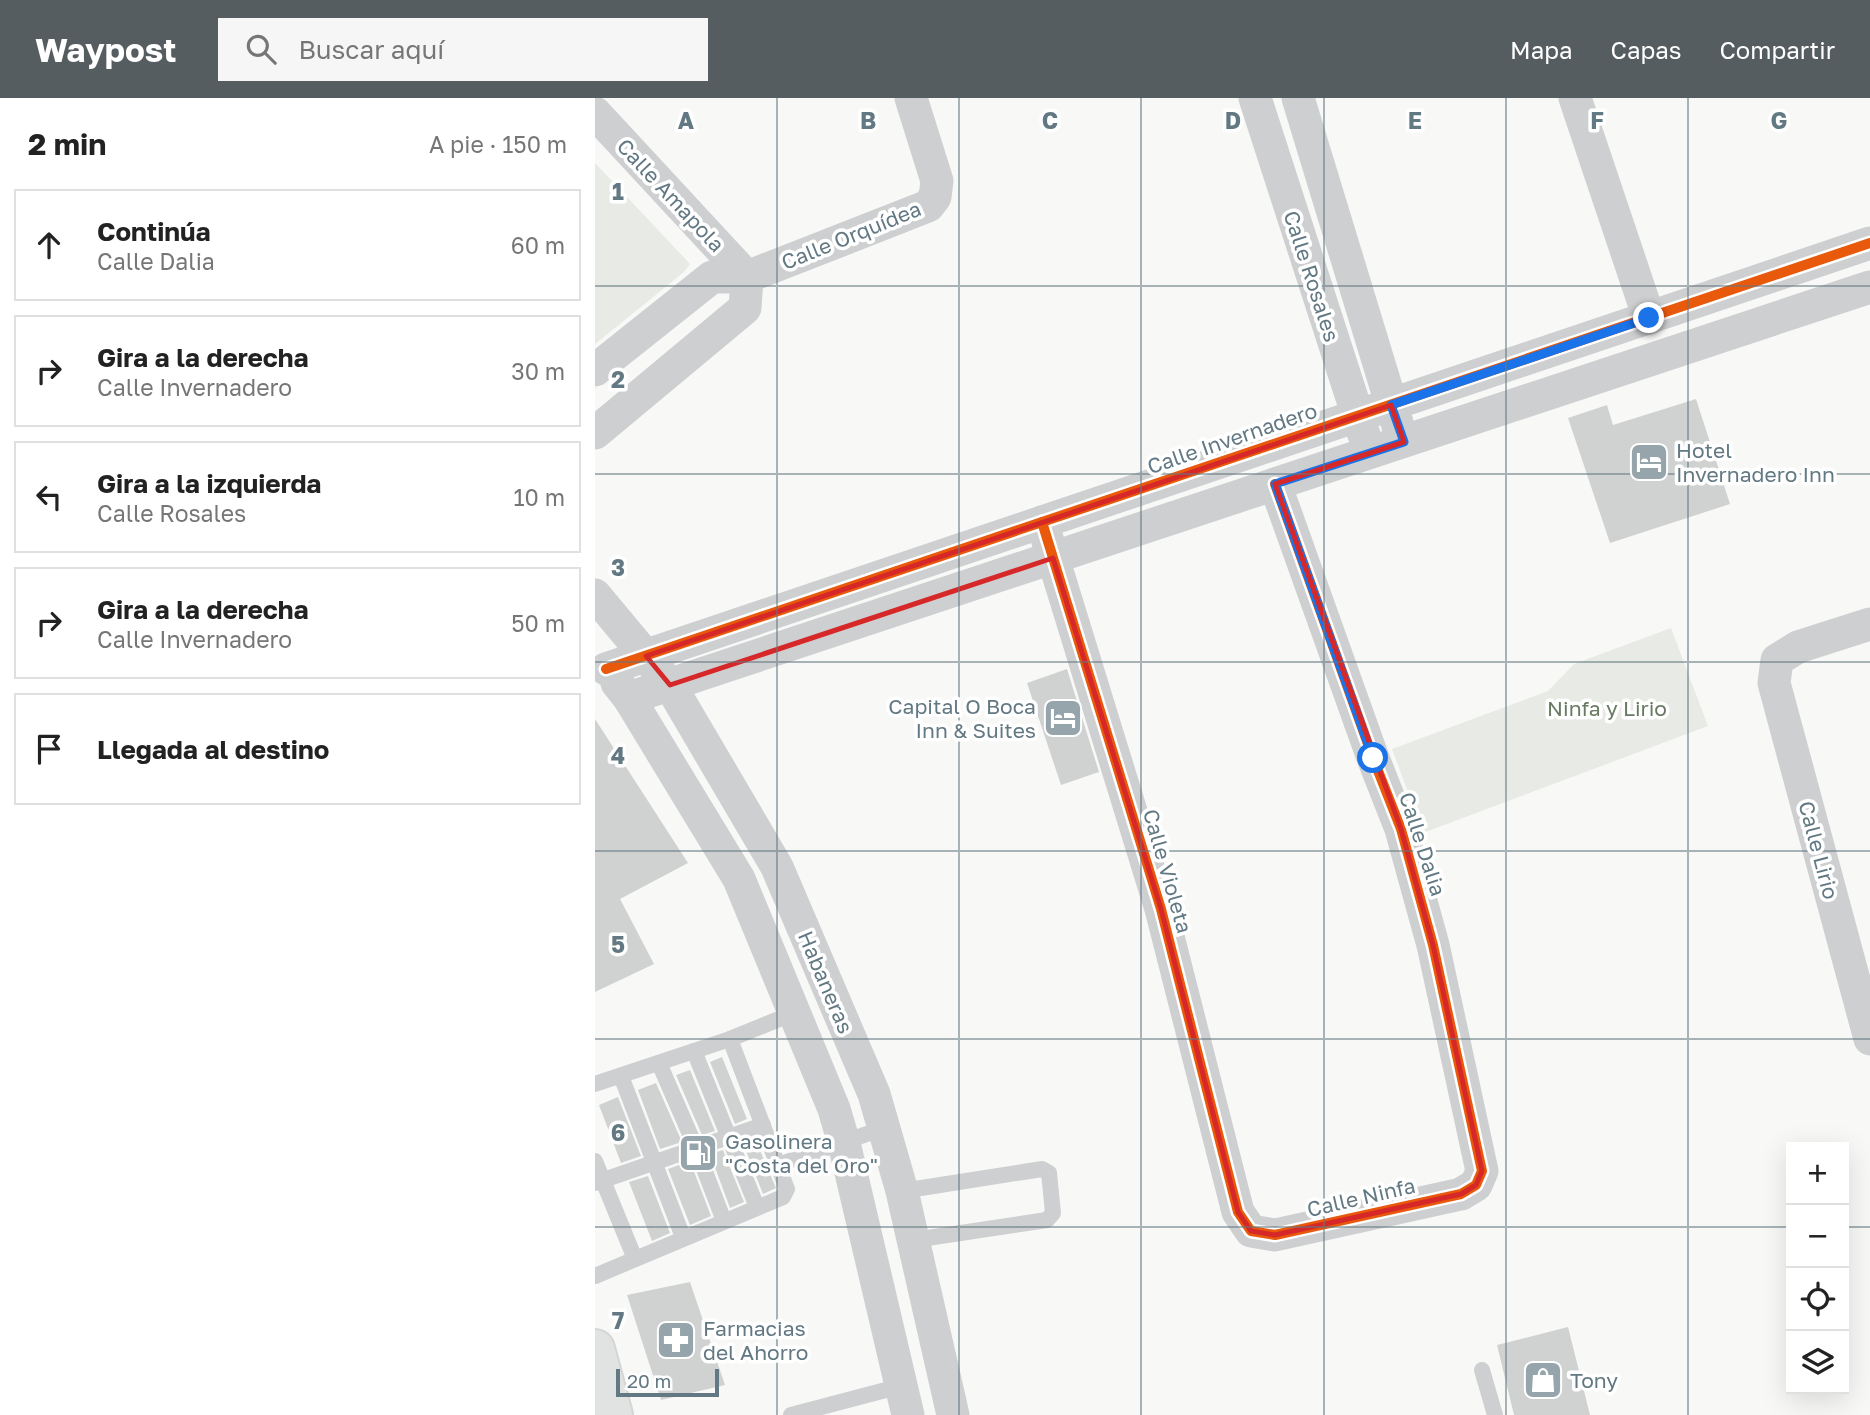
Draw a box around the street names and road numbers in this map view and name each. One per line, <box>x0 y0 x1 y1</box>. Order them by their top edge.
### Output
street label: Calle Amapola <box>612 133 730 257</box>
street label: Calle Orquídea <box>777 195 925 275</box>
street label: Calle Rosales <box>1279 207 1345 345</box>
street label: Calle Invernadero <box>1144 397 1320 479</box>
street label: Calle Dalia <box>1394 789 1452 899</box>
street label: Calle Lirio <box>1793 798 1845 902</box>
street label: Calle Violeta <box>1138 806 1198 936</box>
street label: Habaneras <box>793 927 859 1037</box>
street label: Calle Ninfa <box>1304 1172 1418 1222</box>

